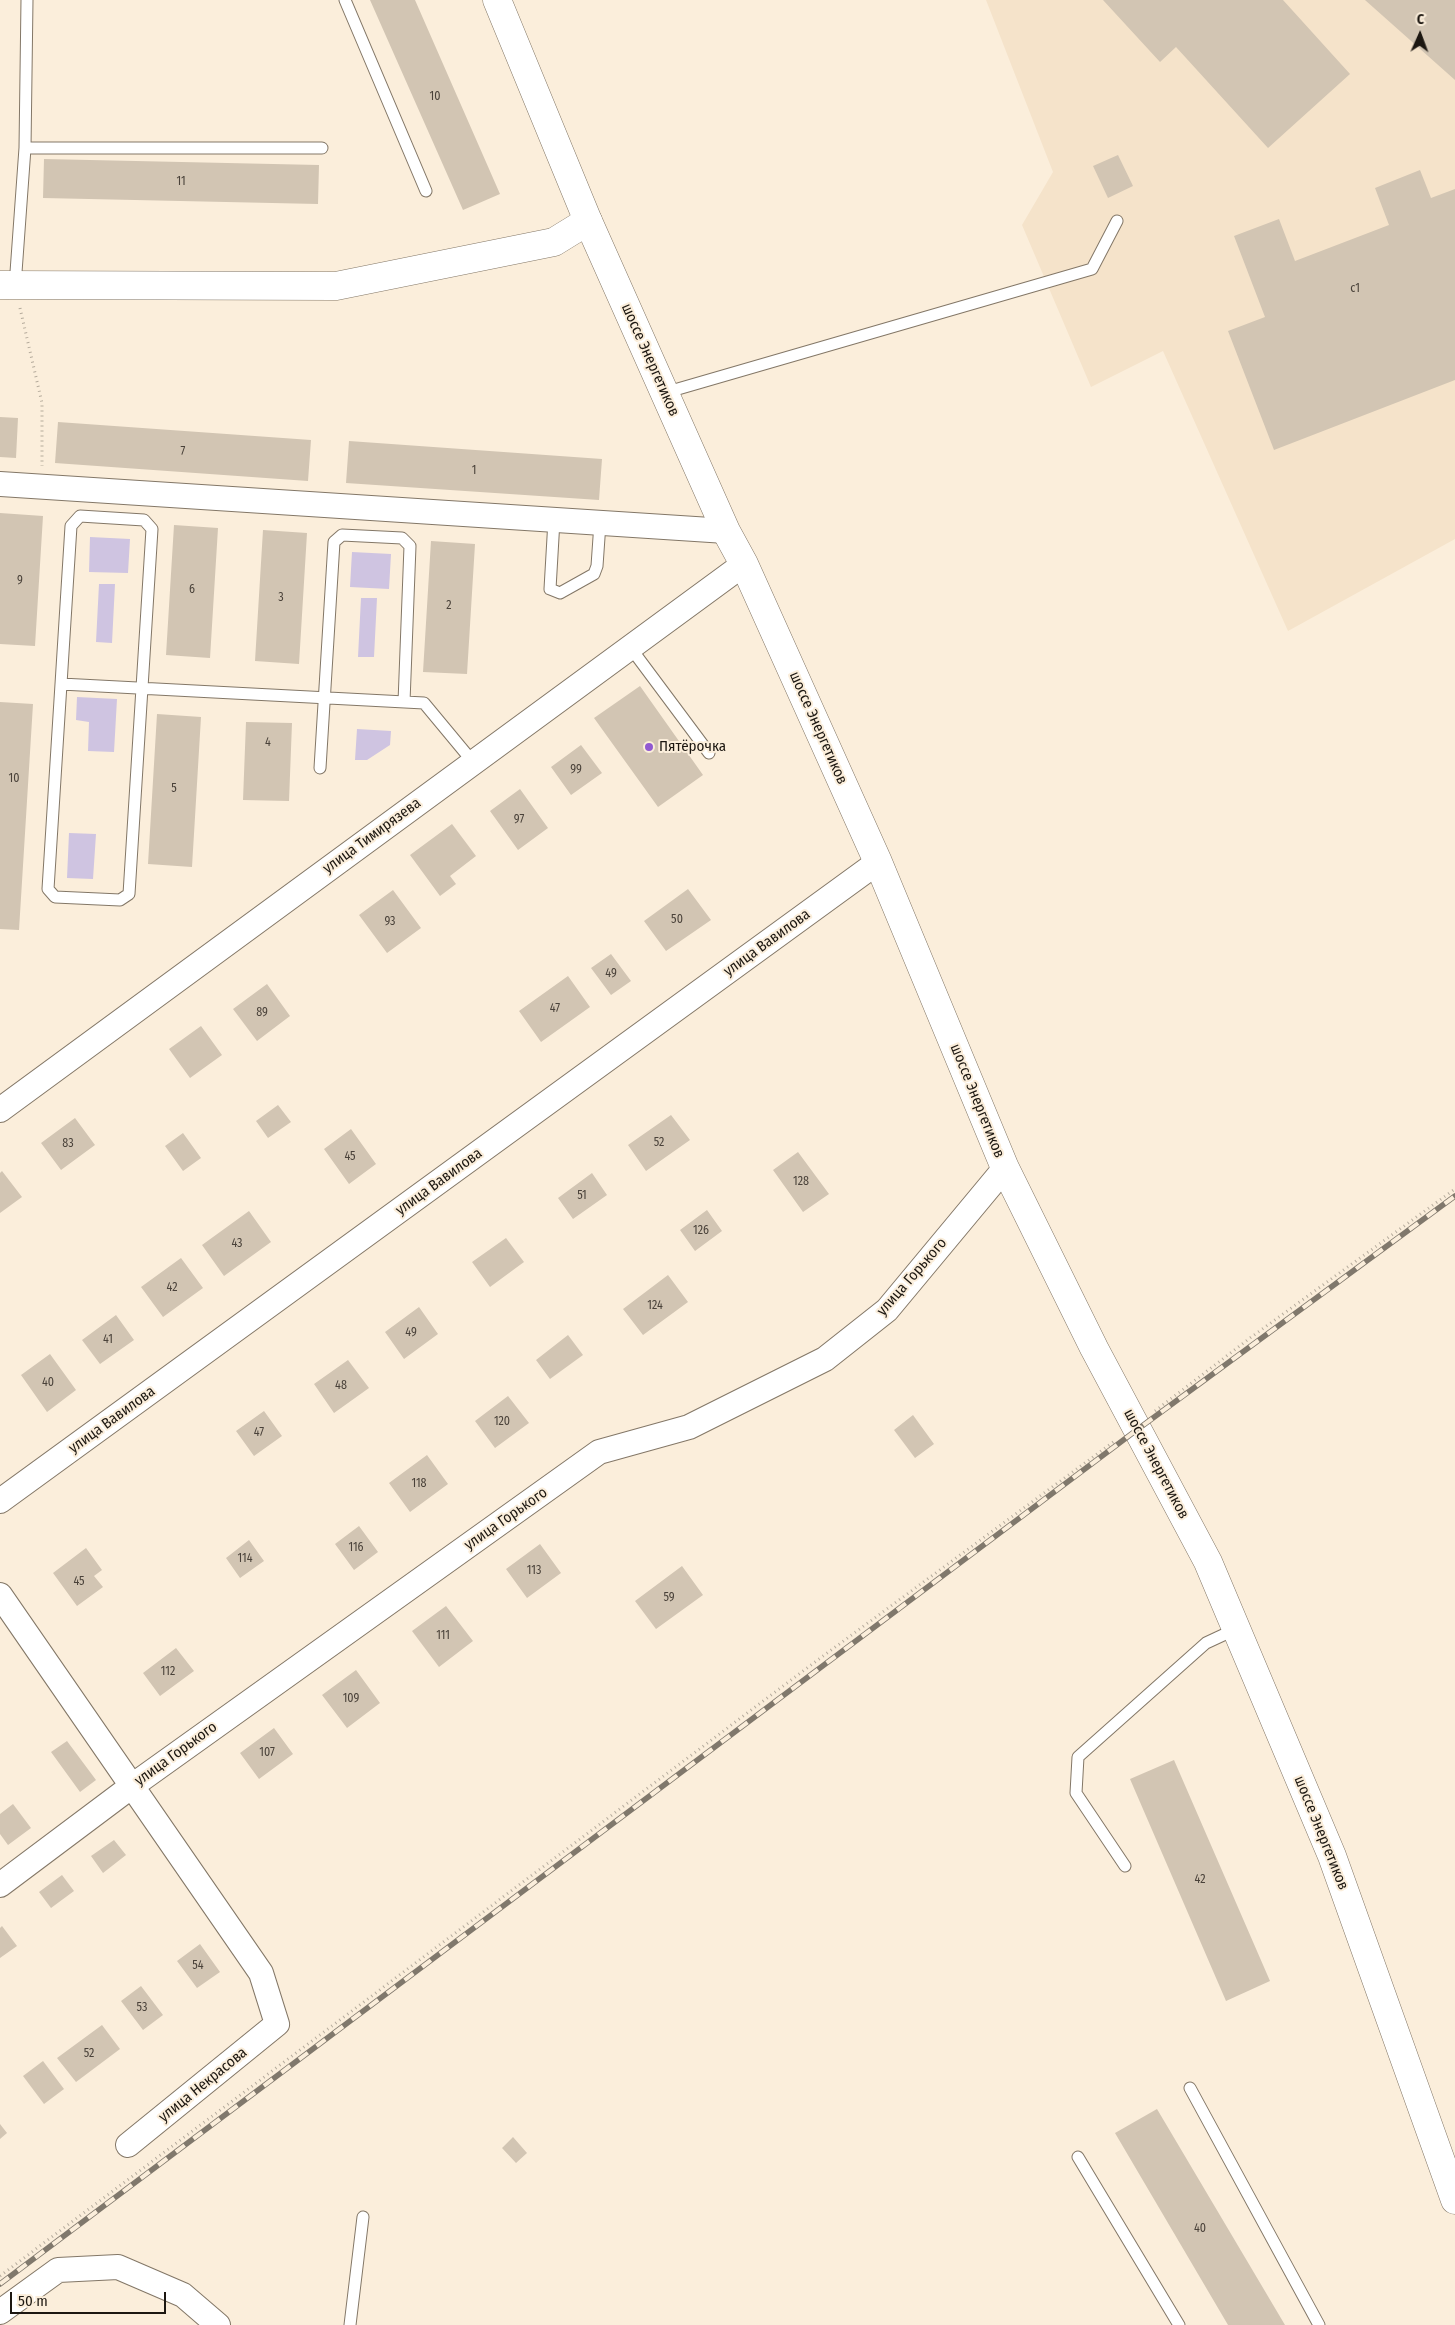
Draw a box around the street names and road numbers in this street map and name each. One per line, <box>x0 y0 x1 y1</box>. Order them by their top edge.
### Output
street label: шоссе Энергетиков <box>617 301 683 419</box>
street label: шоссе Энергетиков <box>785 669 851 787</box>
street label: улица Тимирязева <box>319 794 425 878</box>
street label: улица Вавилова <box>720 906 814 980</box>
street label: шоссе Энергетиков <box>946 1041 1008 1161</box>
street label: улица Вавилова <box>392 1145 486 1219</box>
street label: улица Горького <box>873 1234 951 1320</box>
street label: улица Вавилова <box>65 1383 159 1457</box>
street label: шоссе Энергетиков <box>1120 1406 1192 1522</box>
street label: улица Горького <box>461 1484 551 1554</box>
street label: улица Горького <box>131 1718 221 1790</box>
street label: шоссе Энергетиков <box>1290 1773 1352 1893</box>
street label: улица Некрасова <box>155 2044 251 2126</box>

